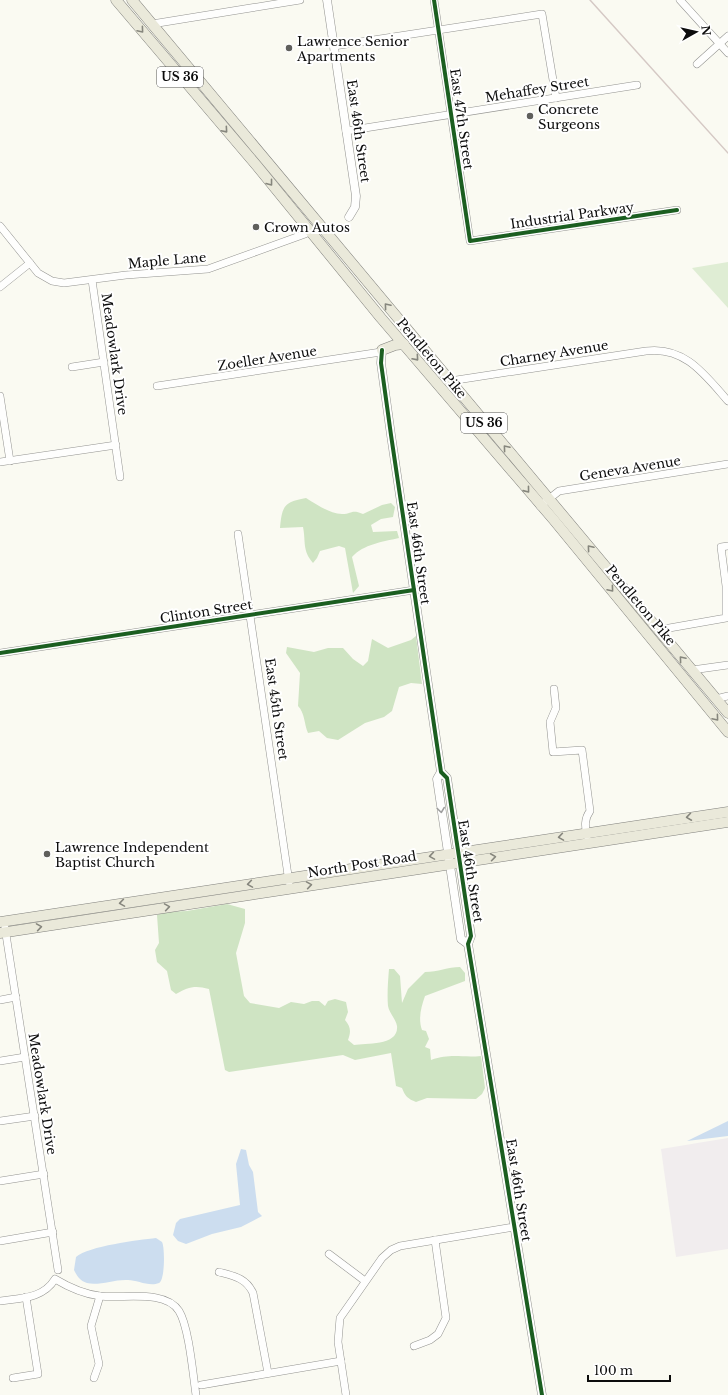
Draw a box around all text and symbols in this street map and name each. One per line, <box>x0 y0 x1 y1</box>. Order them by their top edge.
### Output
north arrow <box>676 12 716 52</box>
one-way arrow <box>137 25 144 33</box>
text: N <box>698 25 714 37</box>
place label: Lawrence Senior Apartments <box>296 33 410 65</box>
marker: Lawrence Senior Apartments <box>284 43 294 53</box>
road number: US 36 <box>157 67 203 87</box>
street label: East 47th Street <box>446 67 477 171</box>
street label: Mehaffey Street <box>484 73 590 106</box>
street label: East 46th Street <box>343 78 374 184</box>
place label: Concrete Surgeons <box>538 101 600 133</box>
marker: Concrete Surgeons <box>525 111 535 121</box>
one-way arrow <box>220 125 227 132</box>
one-way arrow <box>265 179 272 186</box>
street label: Industrial Parkway <box>509 198 636 233</box>
place label: Crown Autos <box>264 219 350 236</box>
marker: Crown Autos <box>251 222 261 232</box>
street label: Maple Lane <box>127 249 207 272</box>
street label: Meadowlark Drive <box>98 292 131 416</box>
one-way arrow <box>384 303 391 310</box>
street label: Pendleton Pike <box>393 315 470 402</box>
street label: Charney Avenue <box>499 337 610 370</box>
street label: Zoeller Avenue <box>216 342 318 375</box>
one-way arrow <box>411 353 419 361</box>
road number: US 36 <box>461 413 507 433</box>
one-way arrow <box>503 446 510 453</box>
street label: Geneva Avenue <box>578 452 682 485</box>
one-way arrow <box>522 485 529 492</box>
street label: East 46th Street <box>403 500 434 606</box>
one-way arrow <box>587 545 594 552</box>
street label: Pendleton Pike <box>602 562 679 649</box>
one-way arrow <box>606 585 613 592</box>
street label: Clinton Street <box>159 596 254 627</box>
one-way arrow <box>679 656 686 663</box>
street label: East 45th Street <box>261 657 292 761</box>
one-way arrow <box>712 713 719 721</box>
one-way arrow <box>436 806 445 813</box>
one-way arrow <box>686 812 693 821</box>
street label: East 46th Street <box>454 818 487 924</box>
one-way arrow <box>558 832 564 841</box>
place label: Lawrence Independent Baptist Church <box>55 839 209 871</box>
street label: North Post Road <box>307 847 418 881</box>
marker: Lawrence Independent Baptist Church <box>42 849 52 859</box>
one-way arrow <box>429 851 435 860</box>
one-way arrow <box>490 853 496 862</box>
one-way arrow <box>247 879 253 888</box>
one-way arrow <box>306 881 312 890</box>
one-way arrow <box>119 898 125 907</box>
one-way arrow <box>164 903 170 912</box>
one-way arrow <box>35 923 42 932</box>
street label: Meadowlark Drive <box>25 1032 61 1156</box>
street label: East 46th Street <box>502 1137 535 1243</box>
scale bar <box>588 1357 670 1383</box>
text: 100 m <box>594 1363 633 1378</box>

